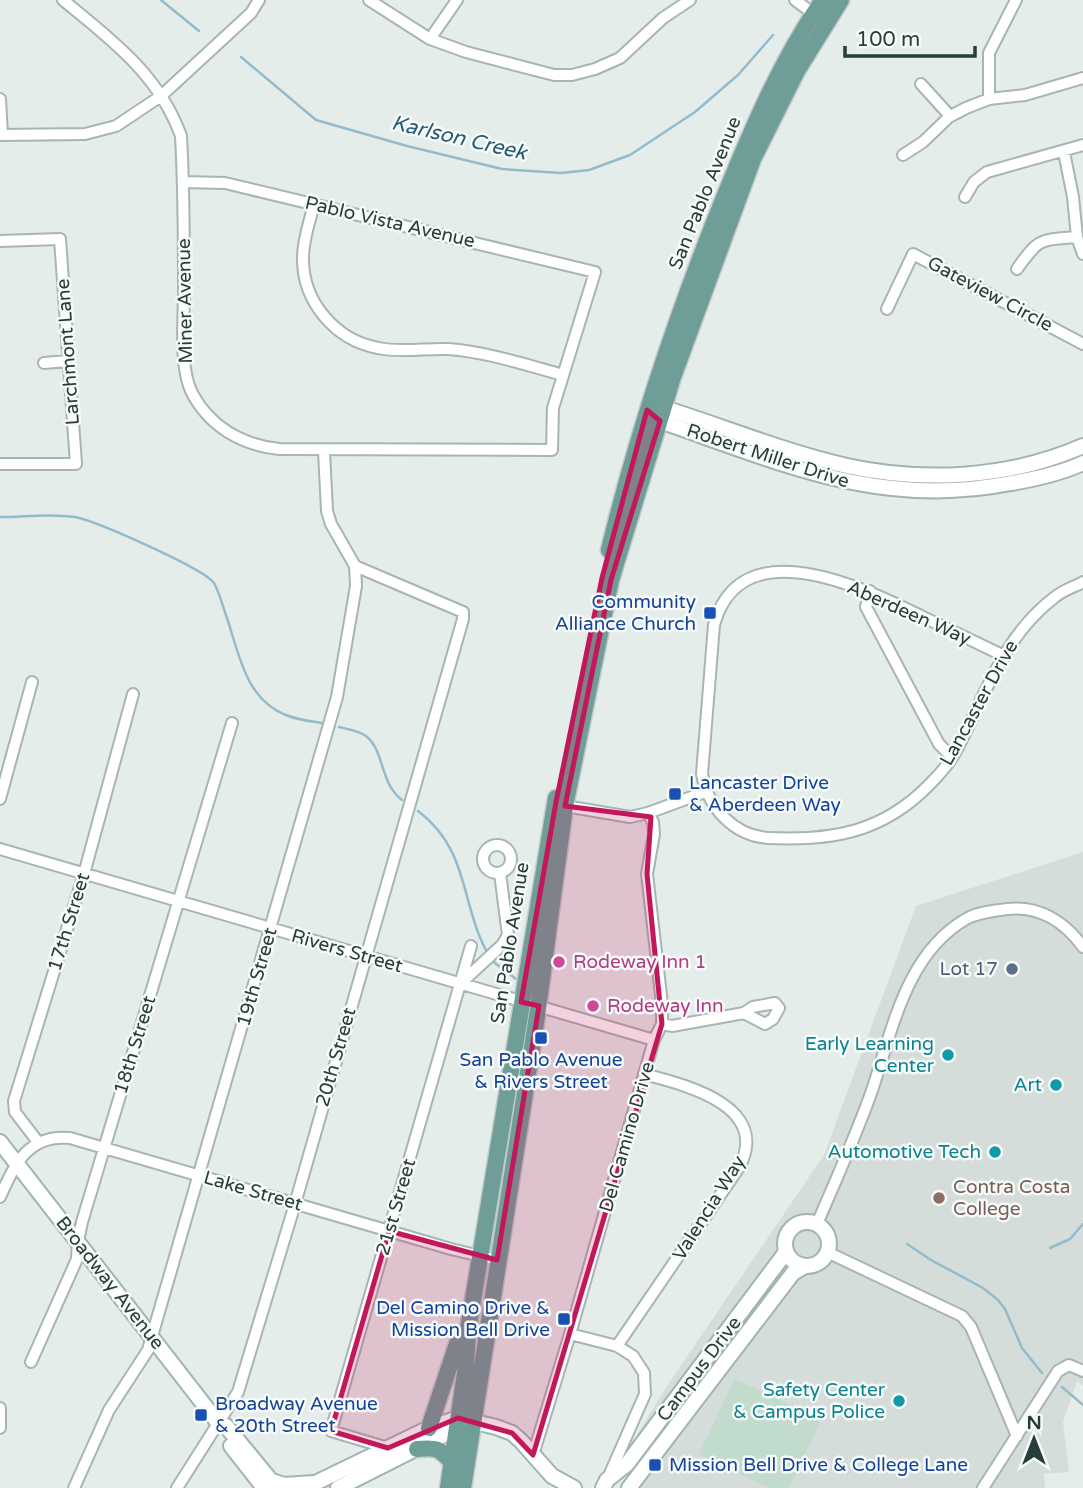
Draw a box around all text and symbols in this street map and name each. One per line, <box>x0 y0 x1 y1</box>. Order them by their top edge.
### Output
scale bar <box>845 14 974 58</box>
text: 100 m <box>856 27 920 52</box>
water label: Karlson Creek <box>389 110 530 166</box>
street label: San Pablo Avenue <box>664 113 746 273</box>
street label: Pablo Vista Avenue <box>303 192 477 252</box>
street label: Miner Avenue <box>173 238 197 364</box>
street label: Gateview Circle <box>924 252 1056 336</box>
street label: Larchmont Lane <box>52 278 84 426</box>
street label: Robert Miller Drive <box>684 419 852 493</box>
street label: Aberdeen Way <box>844 576 974 650</box>
place label: Community Alliance Church <box>555 591 696 635</box>
marker: Community Alliance Church <box>702 605 718 621</box>
street label: Lancaster Drive <box>935 636 1023 770</box>
place label: Lancaster Drive & Aberdeen Way <box>689 772 841 816</box>
marker: Lancaster Drive & Aberdeen Way <box>667 786 683 802</box>
street label: San Pablo Avenue <box>486 861 534 1025</box>
street label: 17th Street <box>44 870 94 974</box>
street label: 19th Street <box>232 925 282 1029</box>
street label: Rivers Street <box>289 925 405 977</box>
place label: Rodeway Inn 1 <box>573 951 707 973</box>
marker: Rodeway Inn 1 <box>551 954 567 970</box>
place label: Lot 17 <box>940 958 998 980</box>
marker: Lot 17 <box>1004 961 1020 977</box>
street label: 18th Street <box>110 993 160 1097</box>
place label: Rodeway Inn <box>607 995 724 1017</box>
marker: Rodeway Inn <box>585 998 601 1014</box>
street label: 20th Street <box>311 1005 361 1109</box>
marker: San Pablo Avenue & Rivers Street <box>533 1030 549 1046</box>
place label: Early Learning Center <box>805 1033 935 1077</box>
marker: Early Learning Center <box>940 1047 956 1063</box>
place label: San Pablo Avenue & Rivers Street <box>459 1049 623 1093</box>
street label: Del Camino Drive <box>595 1059 659 1215</box>
place label: Art <box>1013 1074 1042 1096</box>
marker: Art <box>1048 1077 1064 1093</box>
place label: Automotive Tech <box>827 1141 981 1163</box>
marker: Automotive Tech <box>987 1144 1003 1160</box>
street label: Valencia Way <box>668 1151 750 1265</box>
street label: 21st Street <box>372 1156 420 1258</box>
street label: Lake Street <box>201 1166 305 1216</box>
place label: Contra Costa College <box>953 1176 1070 1220</box>
marker: Contra Costa College <box>931 1190 947 1206</box>
street label: Broadway Avenue <box>51 1212 169 1354</box>
place label: Del Camino Drive & Mission Bell Drive <box>376 1297 550 1341</box>
marker: Del Camino Drive & Mission Bell Drive <box>556 1311 572 1327</box>
street label: Campus Drive <box>652 1312 746 1426</box>
place label: Safety Center & Campus Police <box>733 1379 886 1423</box>
place label: Broadway Avenue & 20th Street <box>215 1393 378 1437</box>
marker: Safety Center & Campus Police <box>891 1393 907 1409</box>
north arrow <box>999 1404 1069 1474</box>
marker: Broadway Avenue & 20th Street <box>193 1407 209 1423</box>
text: N <box>1026 1412 1042 1434</box>
place label: Mission Bell Drive & College Lane <box>669 1454 968 1476</box>
marker: Mission Bell Drive & College Lane <box>647 1457 663 1473</box>

